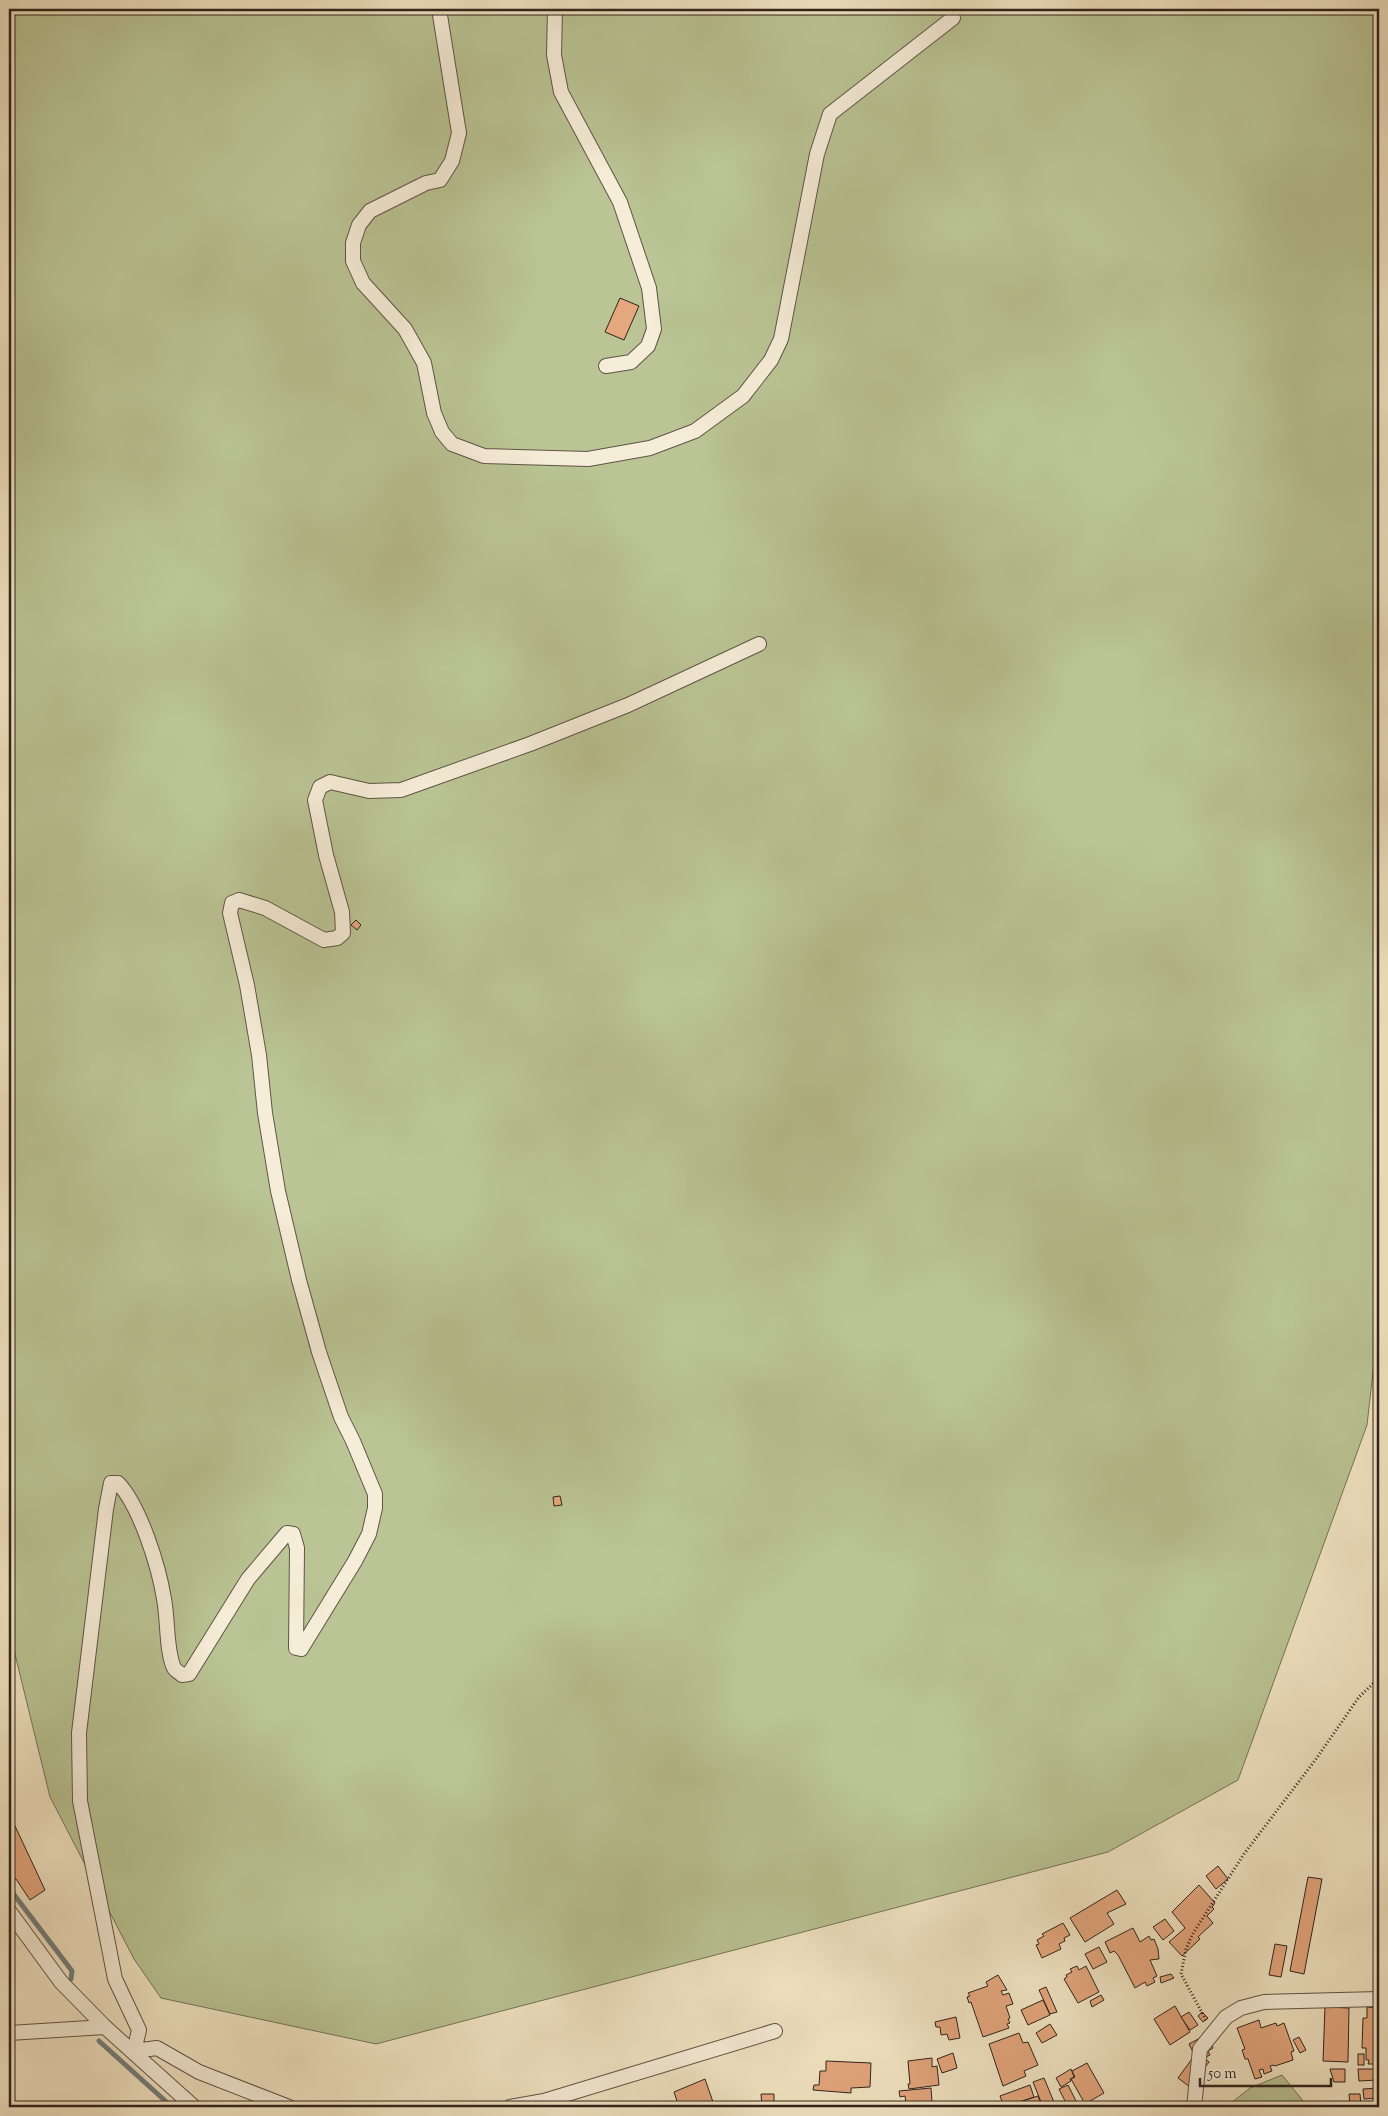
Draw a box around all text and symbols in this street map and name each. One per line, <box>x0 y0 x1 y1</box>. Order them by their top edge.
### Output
scale bar <box>1200 2056 1332 2088</box>
text: 50 m <box>1207 2064 1237 2085</box>

